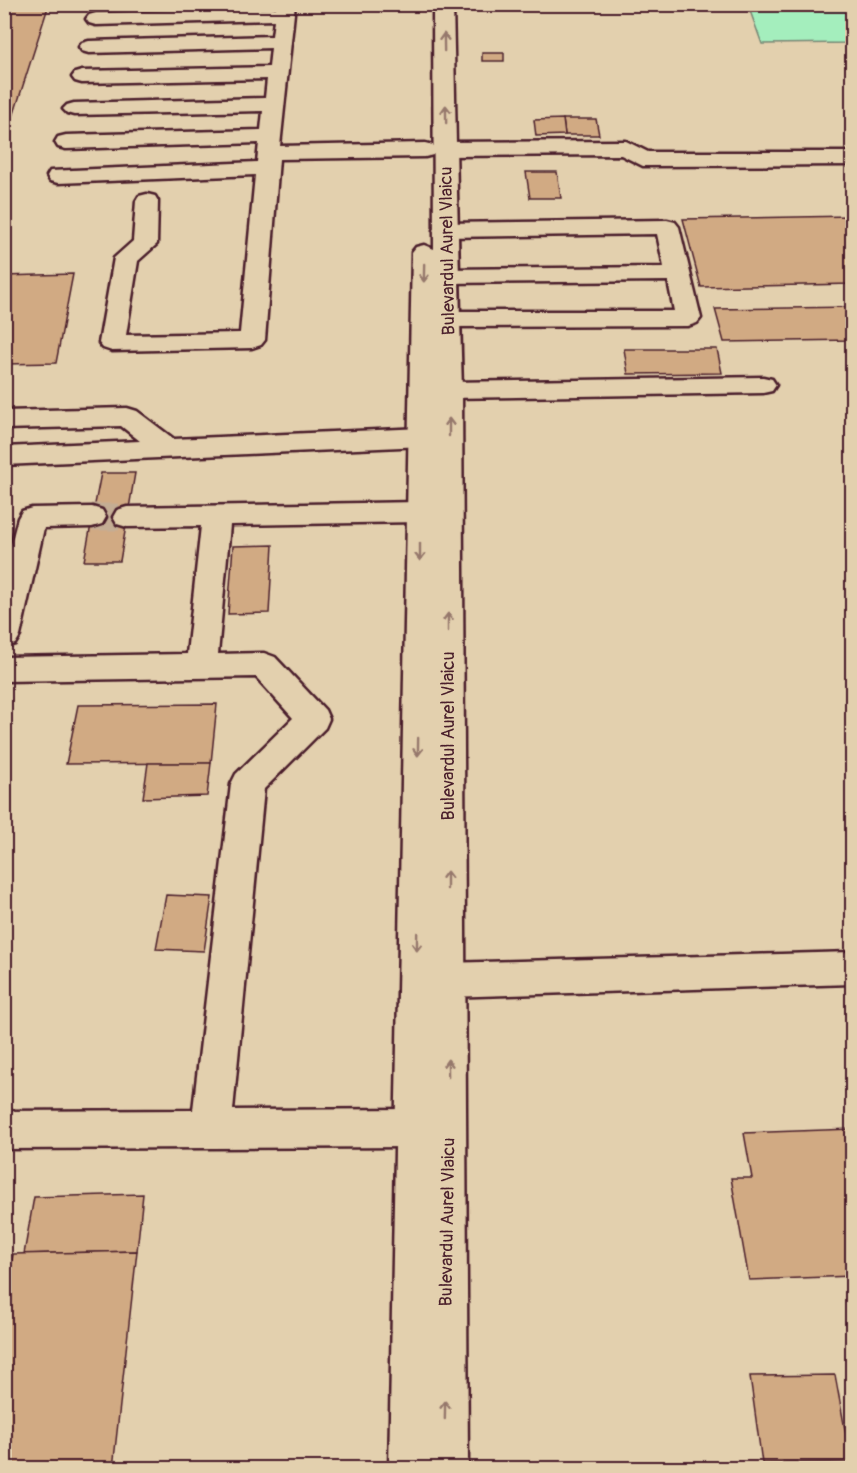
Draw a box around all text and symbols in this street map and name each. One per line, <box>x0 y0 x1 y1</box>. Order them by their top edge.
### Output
one-way arrow <box>438 32 450 52</box>
one-way arrow <box>440 105 451 125</box>
street label: Bulevardul Aurel Vlaicu <box>435 166 460 336</box>
one-way arrow <box>418 262 429 282</box>
one-way arrow <box>443 417 455 437</box>
one-way arrow <box>414 541 426 561</box>
one-way arrow <box>442 612 454 632</box>
street label: Bulevardul Aurel Vlaicu <box>437 652 460 820</box>
one-way arrow <box>412 736 424 756</box>
one-way arrow <box>441 870 453 890</box>
one-way arrow <box>411 931 422 951</box>
one-way arrow <box>442 1059 453 1079</box>
street label: Bulevardul Aurel Vlaicu <box>435 1137 460 1307</box>
one-way arrow <box>440 1401 451 1421</box>

